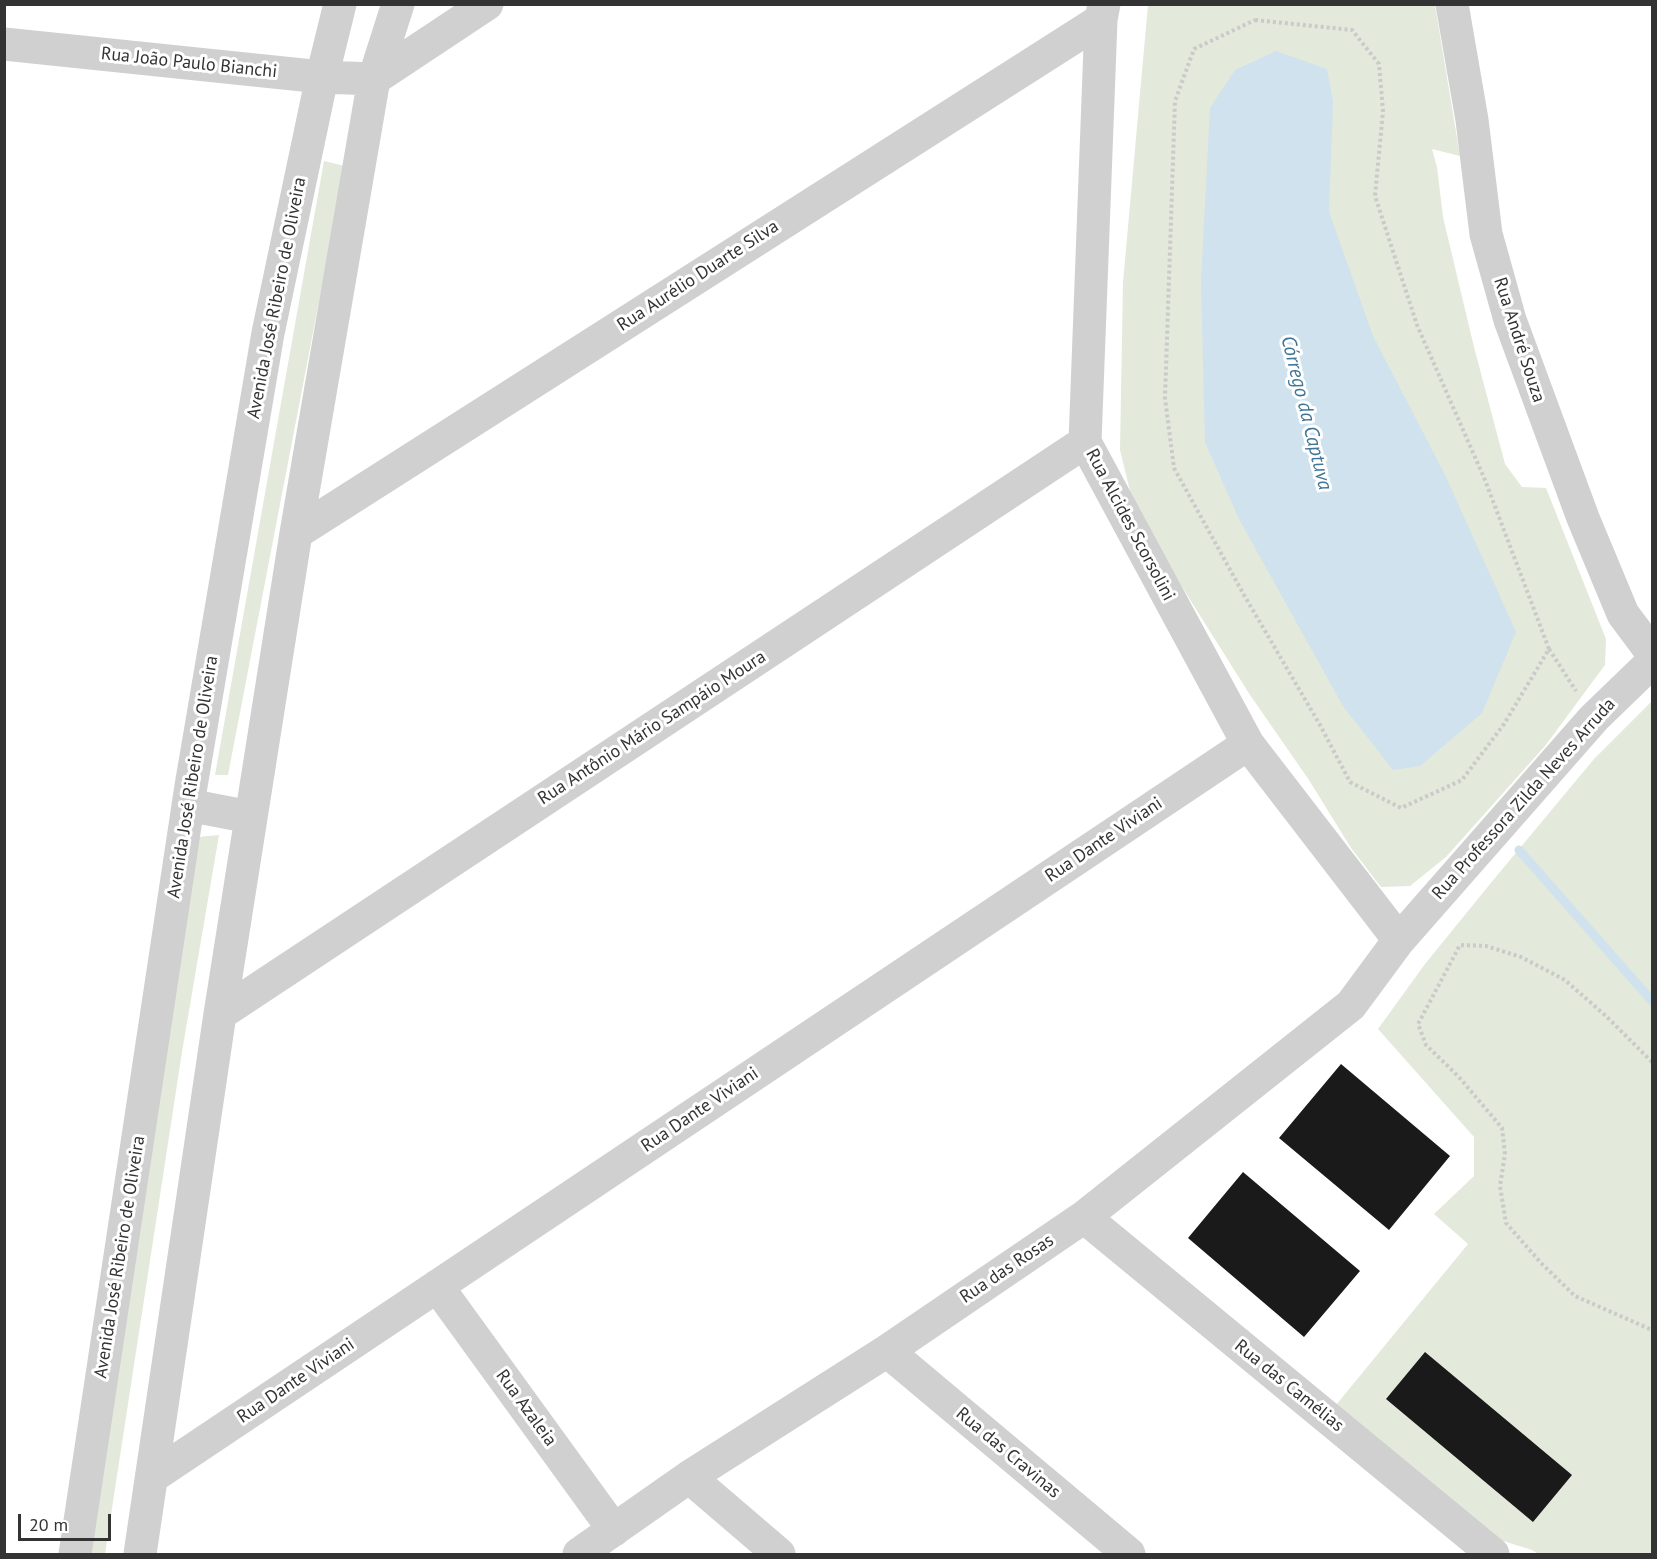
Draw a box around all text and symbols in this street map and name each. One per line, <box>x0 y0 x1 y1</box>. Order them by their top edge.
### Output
street label: Rua João Paulo Bianchi <box>100 43 278 83</box>
street label: Avenida José Ribeiro de Oliveira <box>243 176 311 420</box>
street label: Rua Aurélio Duarte Silva <box>613 216 783 336</box>
street label: Rua André Souza <box>1489 275 1549 405</box>
water label: Córrego da Captuva <box>1275 333 1337 493</box>
street label: Rua Alcides Scorsolini <box>1081 445 1179 605</box>
street label: Rua Antônio Mário Sampáio Moura <box>534 646 770 810</box>
street label: Avenida José Ribeiro de Oliveira <box>163 654 223 900</box>
street label: Rua Professora Zilda Neves Arruda <box>1428 694 1620 904</box>
street label: Rua Dante Viviani <box>1041 793 1167 887</box>
street label: Rua Dante Viviani <box>637 1063 763 1157</box>
street label: Avenida José Ribeiro de Oliveira <box>90 1134 150 1380</box>
street label: Rua das Rosas <box>956 1230 1058 1308</box>
street label: Rua Dante Viviani <box>233 1334 359 1428</box>
street label: Rua das Camélias <box>1230 1335 1348 1437</box>
street label: Rua Azaleia <box>491 1366 561 1450</box>
street label: Rua das Cravinas <box>951 1403 1065 1503</box>
scale bar <box>21 1502 114 1540</box>
text: 20 m <box>29 1513 68 1536</box>

